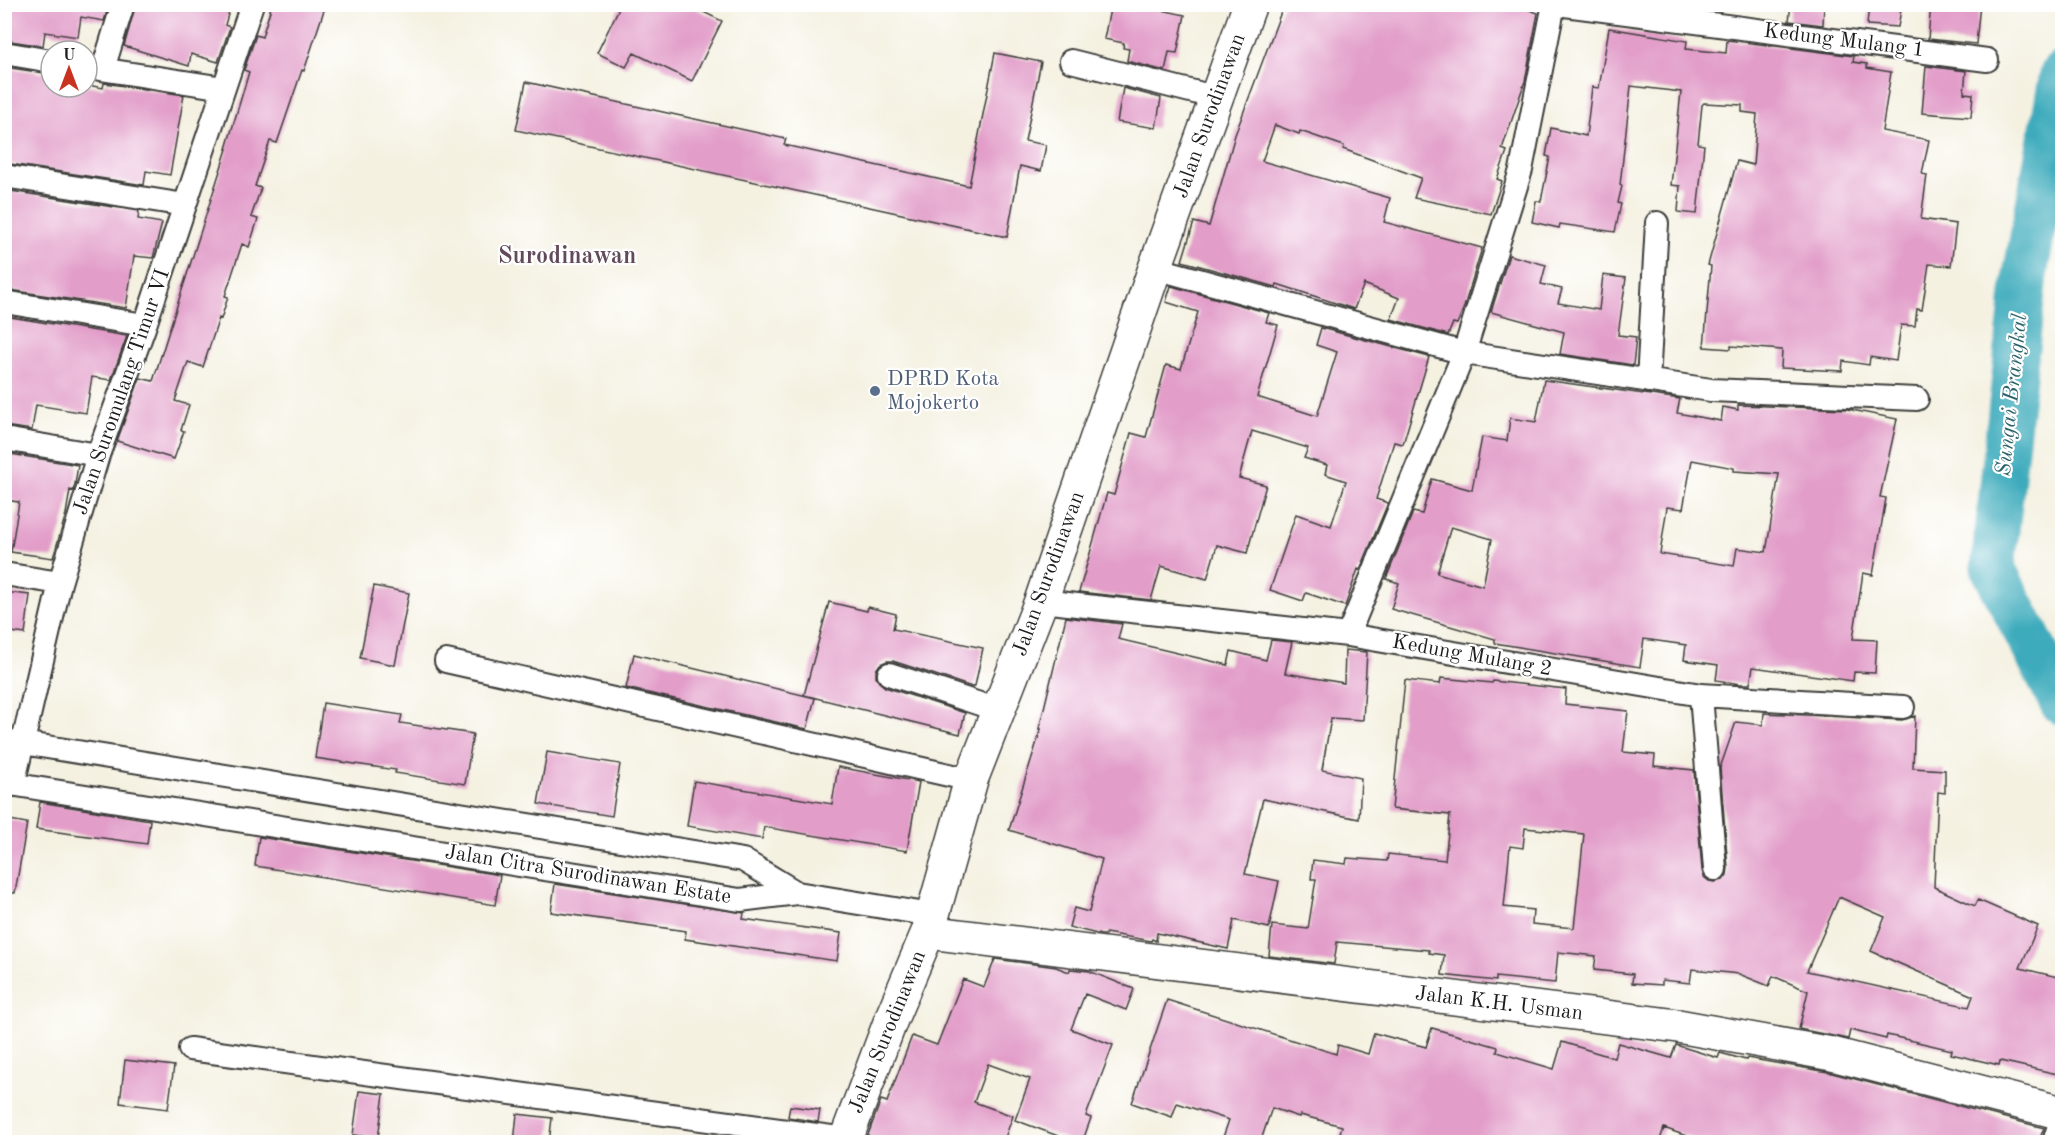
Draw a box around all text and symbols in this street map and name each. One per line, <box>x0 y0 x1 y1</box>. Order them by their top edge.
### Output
street label: Kedung Mulang 1 <box>1762 21 1926 61</box>
street label: Jalan Surodinawan <box>1170 31 1250 201</box>
north arrow <box>39 39 99 99</box>
text: U <box>63 48 76 64</box>
district label: Surodinawan <box>498 245 636 269</box>
street label: Jalan Suromulang Timur VI <box>70 266 174 518</box>
water label: Sungai Brangkal <box>1993 312 2032 477</box>
place label: DPRD Kota Mojokerto <box>887 369 999 414</box>
marker: DPRD Kota Mojokerto <box>868 384 882 398</box>
street label: Jalan Surodinawan <box>1009 489 1089 659</box>
street label: Kedung Mulang 2 <box>1390 632 1554 680</box>
street label: Jalan Citra Surodinawan Estate <box>443 842 733 908</box>
street label: Jalan Surodinawan <box>846 948 930 1116</box>
street label: Jalan K.H. Usman <box>1414 983 1584 1025</box>

